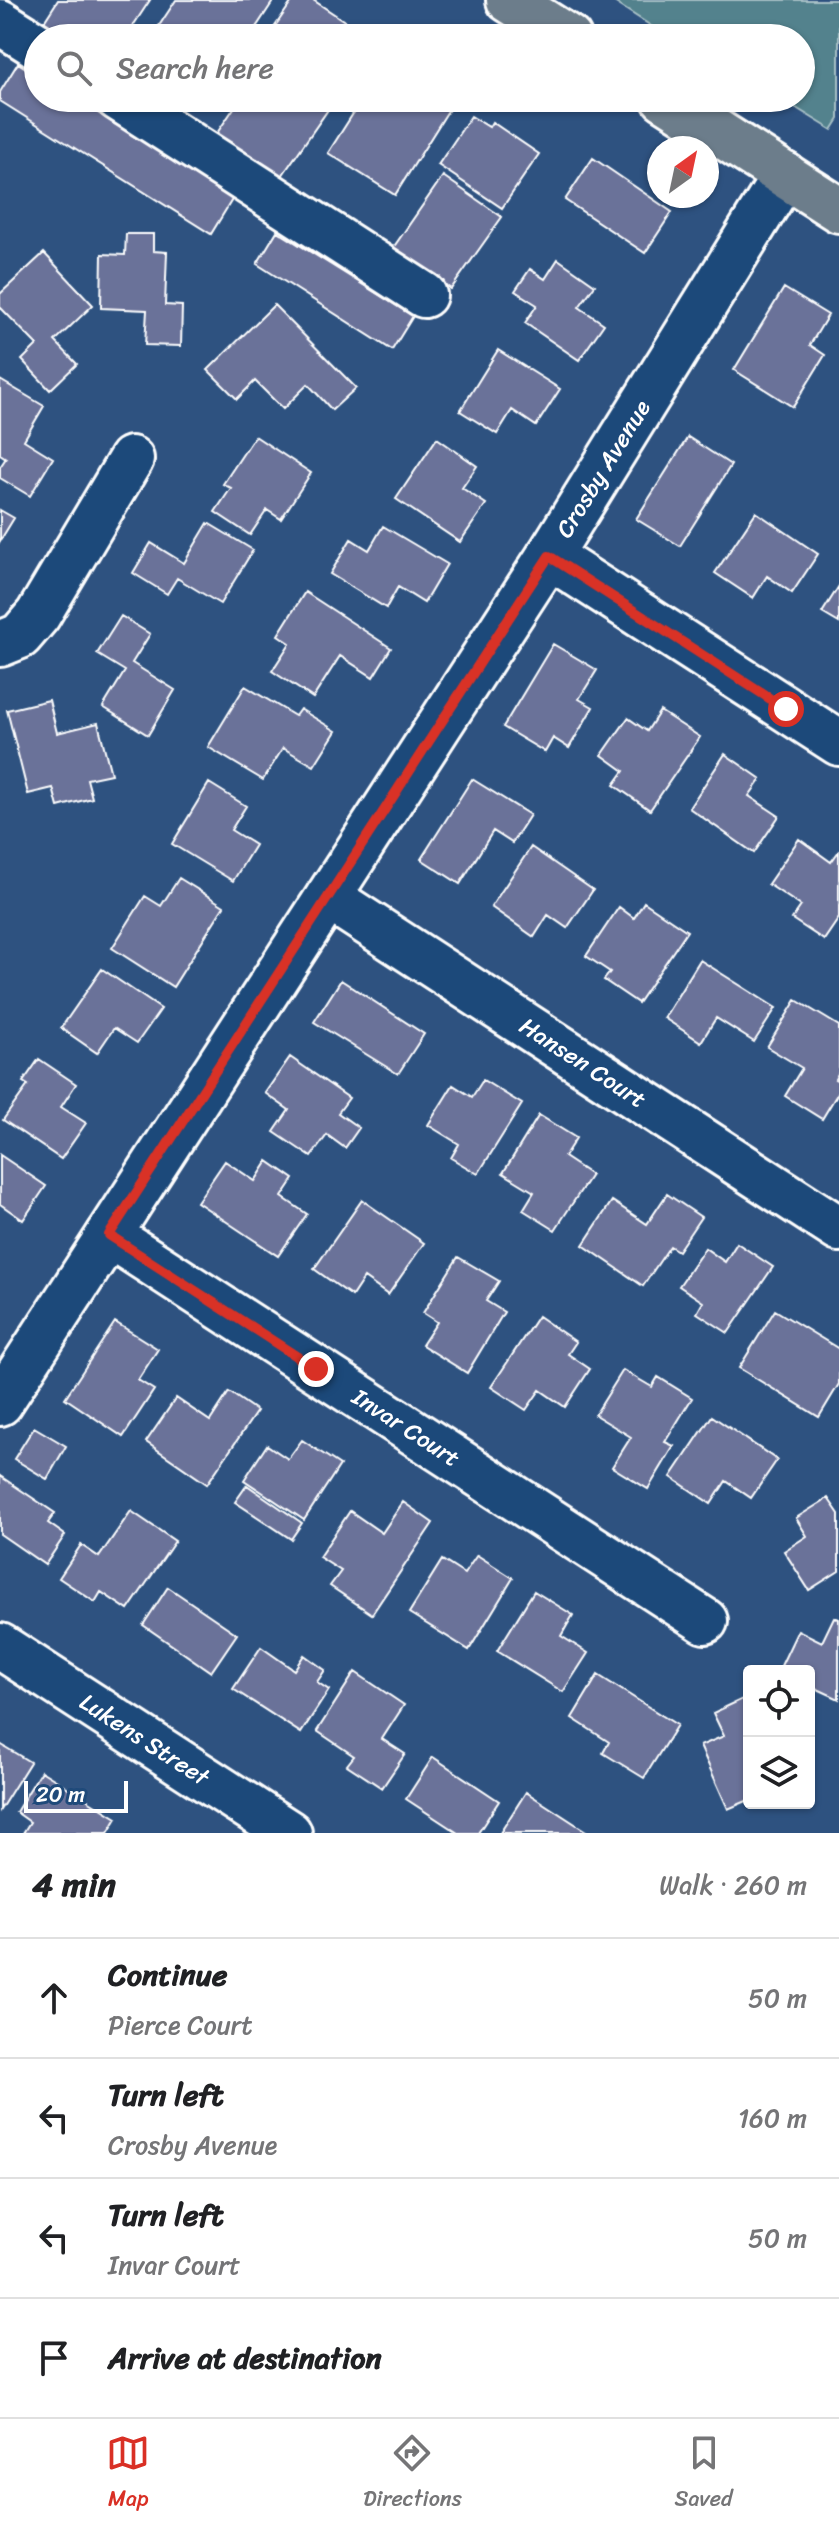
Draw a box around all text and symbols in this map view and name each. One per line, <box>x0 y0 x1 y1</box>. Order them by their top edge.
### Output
search box <box>24 24 815 112</box>
text: Search here <box>116 41 274 95</box>
icon: search <box>52 46 96 90</box>
north arrow <box>647 136 719 208</box>
street label: Crosby Avenue <box>544 391 662 546</box>
route start <box>768 691 804 727</box>
street label: Hansen Court <box>511 1006 655 1120</box>
route end <box>298 1351 334 1387</box>
street label: Invar Court <box>343 1376 469 1478</box>
map controls <box>743 1665 815 1809</box>
button: locate <box>743 1665 815 1737</box>
street label: Lukens Street <box>71 1682 219 1798</box>
button: layers <box>743 1737 815 1809</box>
text: 20 m <box>36 1775 85 1814</box>
scale bar <box>24 1777 128 1813</box>
text: 4 min <box>32 1855 116 1915</box>
text: Walk · 260 m <box>659 1862 807 1908</box>
text: Continue <box>108 1948 227 2002</box>
text: 50 m <box>748 1975 807 2021</box>
icon: ahead <box>32 1976 76 2020</box>
text: Pierce Court <box>108 2002 253 2048</box>
text: Turn left <box>108 2068 224 2122</box>
text: 160 m <box>738 2095 807 2141</box>
icon: left <box>32 2096 76 2140</box>
text: Crosby Avenue <box>108 2122 277 2168</box>
text: Turn left <box>108 2188 224 2242</box>
text: 50 m <box>748 2215 807 2261</box>
icon: left <box>32 2216 76 2260</box>
text: Invar Court <box>108 2242 240 2288</box>
text: Arrive at destination <box>108 2331 382 2385</box>
icon: arrive <box>32 2336 76 2380</box>
tab: Map <box>106 2431 150 2518</box>
tab: Directions <box>363 2431 462 2518</box>
tab: Saved <box>675 2431 733 2518</box>

